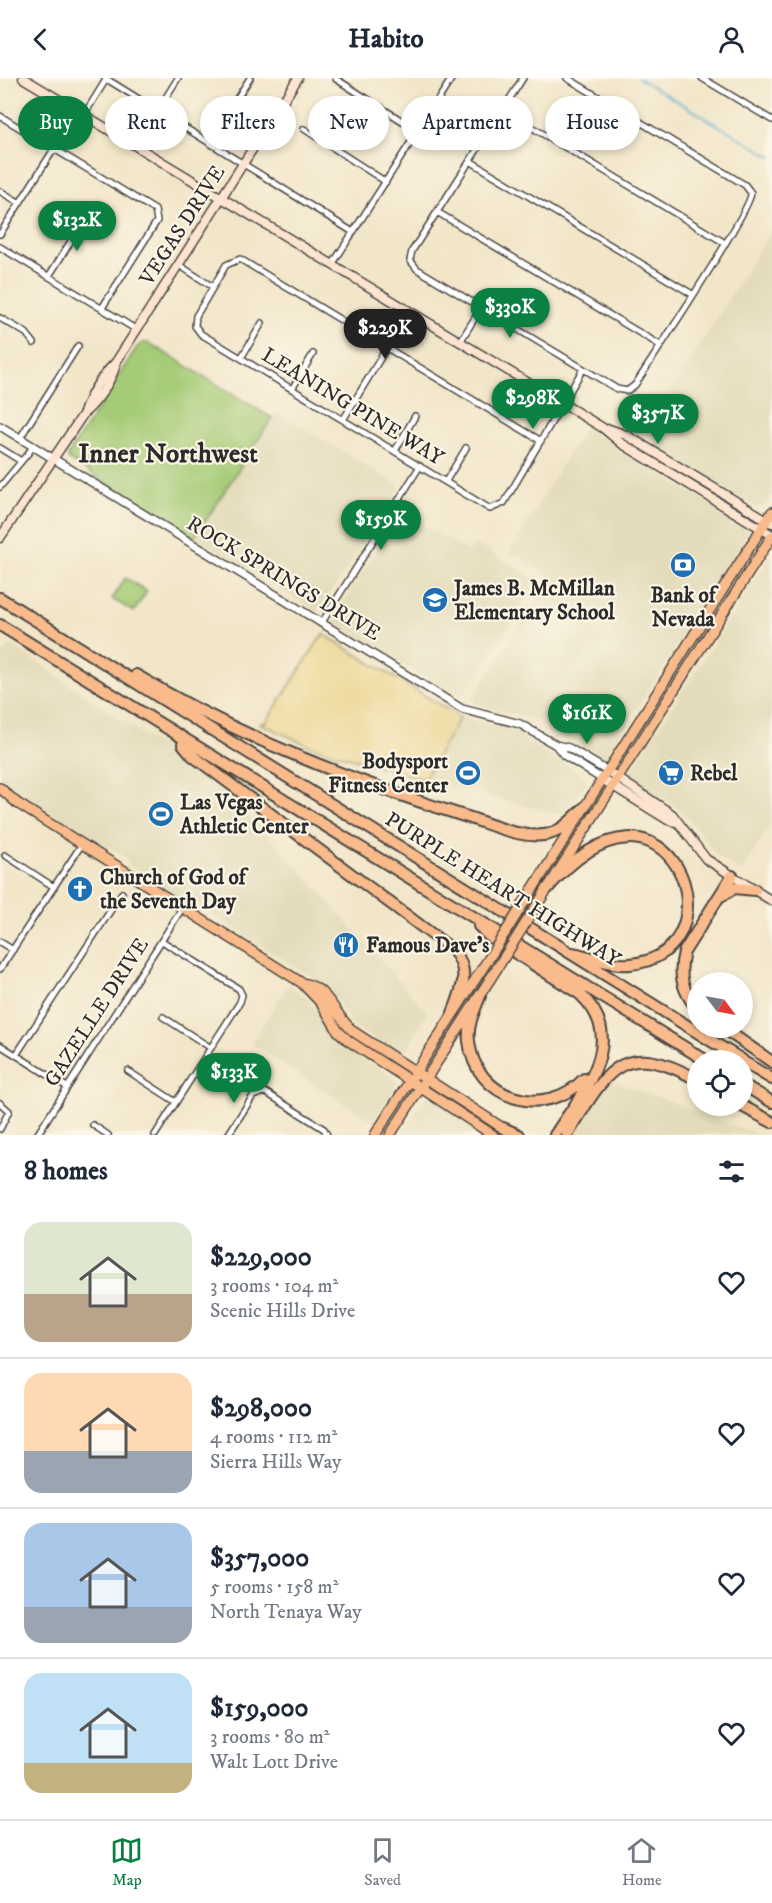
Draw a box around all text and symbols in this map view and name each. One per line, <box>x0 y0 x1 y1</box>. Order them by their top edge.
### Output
text: Habito <box>348 22 424 56</box>
icon: back <box>24 23 57 56</box>
icon: person <box>715 23 748 56</box>
chip: Buy <box>18 96 93 150</box>
chip: Rent <box>105 96 188 150</box>
chip: Filters <box>200 96 296 150</box>
chip: New <box>308 96 389 150</box>
chip: Apartment <box>401 96 533 150</box>
chip: House <box>545 96 640 150</box>
street label: VEGAS DRIVE <box>134 161 231 291</box>
pin: $132K <box>35 201 119 252</box>
text: $132K <box>52 208 102 233</box>
pin: $330K <box>468 288 552 339</box>
text: $330K <box>485 295 535 320</box>
pin: $229K <box>343 309 427 360</box>
text: $229K <box>358 316 412 341</box>
street label: LEANING PINE WAY <box>257 342 449 472</box>
pin: $298K <box>491 379 575 430</box>
text: $298K <box>506 386 560 411</box>
pin: $357K <box>616 394 700 445</box>
text: $357K <box>632 401 684 426</box>
district label: Inner Northwest <box>78 437 258 471</box>
pin: $159K <box>339 500 423 551</box>
text: $159K <box>355 507 407 532</box>
street label: ROCK SPRINGS DRIVE <box>182 511 385 647</box>
bank icon: Bank of Nevada <box>668 550 698 580</box>
place label: James B. McMillan Elementary School <box>452 576 616 626</box>
place label: Bank of Nevada <box>651 583 719 633</box>
school or university icon: James B. McMillan Elementary School <box>420 585 450 615</box>
pin: $161K <box>545 694 629 745</box>
text: $161K <box>562 701 612 726</box>
place label: Bodysport Fitness Center <box>328 749 449 799</box>
sports icon: Bodysport Fitness Center <box>453 758 483 788</box>
supermarket icon: Rebel <box>656 758 686 788</box>
place label: Rebel <box>690 761 738 787</box>
place label: Las Vegas Athletic Center <box>179 790 310 840</box>
sports icon: Las Vegas Athletic Center <box>146 799 176 829</box>
street label: PURPLE HEART HIGHWAY <box>380 807 626 973</box>
place label: Church of God of the Seventh Day <box>100 865 249 915</box>
church icon: Church of God of the Seventh Day <box>65 874 95 904</box>
restaurant icon: Famous Dave's <box>331 930 361 960</box>
street label: GAZELLE DRIVE <box>39 933 155 1092</box>
place label: Famous Dave's <box>366 933 489 959</box>
north arrow <box>687 972 753 1038</box>
map controls <box>687 972 753 1116</box>
button: locate <box>687 1050 753 1116</box>
pin: $133K <box>192 1053 276 1104</box>
text: $133K <box>210 1060 258 1085</box>
text: 8 homes <box>24 1155 108 1188</box>
icon: filters <box>715 1155 748 1188</box>
text: $229,000 <box>210 1241 312 1274</box>
icon: home <box>72 1246 144 1318</box>
icon: heart <box>715 1266 748 1299</box>
text: 3 rooms · 104 m² <box>210 1274 338 1299</box>
text: Scenic Hills Drive <box>210 1299 355 1324</box>
text: $298,000 <box>210 1392 312 1425</box>
icon: home <box>72 1397 144 1469</box>
icon: heart <box>715 1417 748 1450</box>
text: 4 rooms · 112 m² <box>210 1425 338 1450</box>
text: Sierra Hills Way <box>210 1450 342 1475</box>
text: $357,000 <box>210 1542 309 1575</box>
icon: home <box>72 1547 144 1619</box>
icon: heart <box>715 1567 748 1600</box>
text: 5 rooms · 158 m² <box>210 1575 339 1600</box>
text: North Tenaya Way <box>210 1600 362 1625</box>
text: $159,000 <box>210 1692 308 1725</box>
icon: home <box>72 1697 144 1769</box>
icon: heart <box>715 1717 748 1750</box>
text: 3 rooms · 80 m² <box>210 1725 330 1750</box>
text: Walt Lott Drive <box>210 1750 338 1775</box>
tab: Map <box>110 1834 143 1890</box>
tab: Saved <box>364 1834 401 1890</box>
tab: Home <box>622 1834 662 1890</box>

